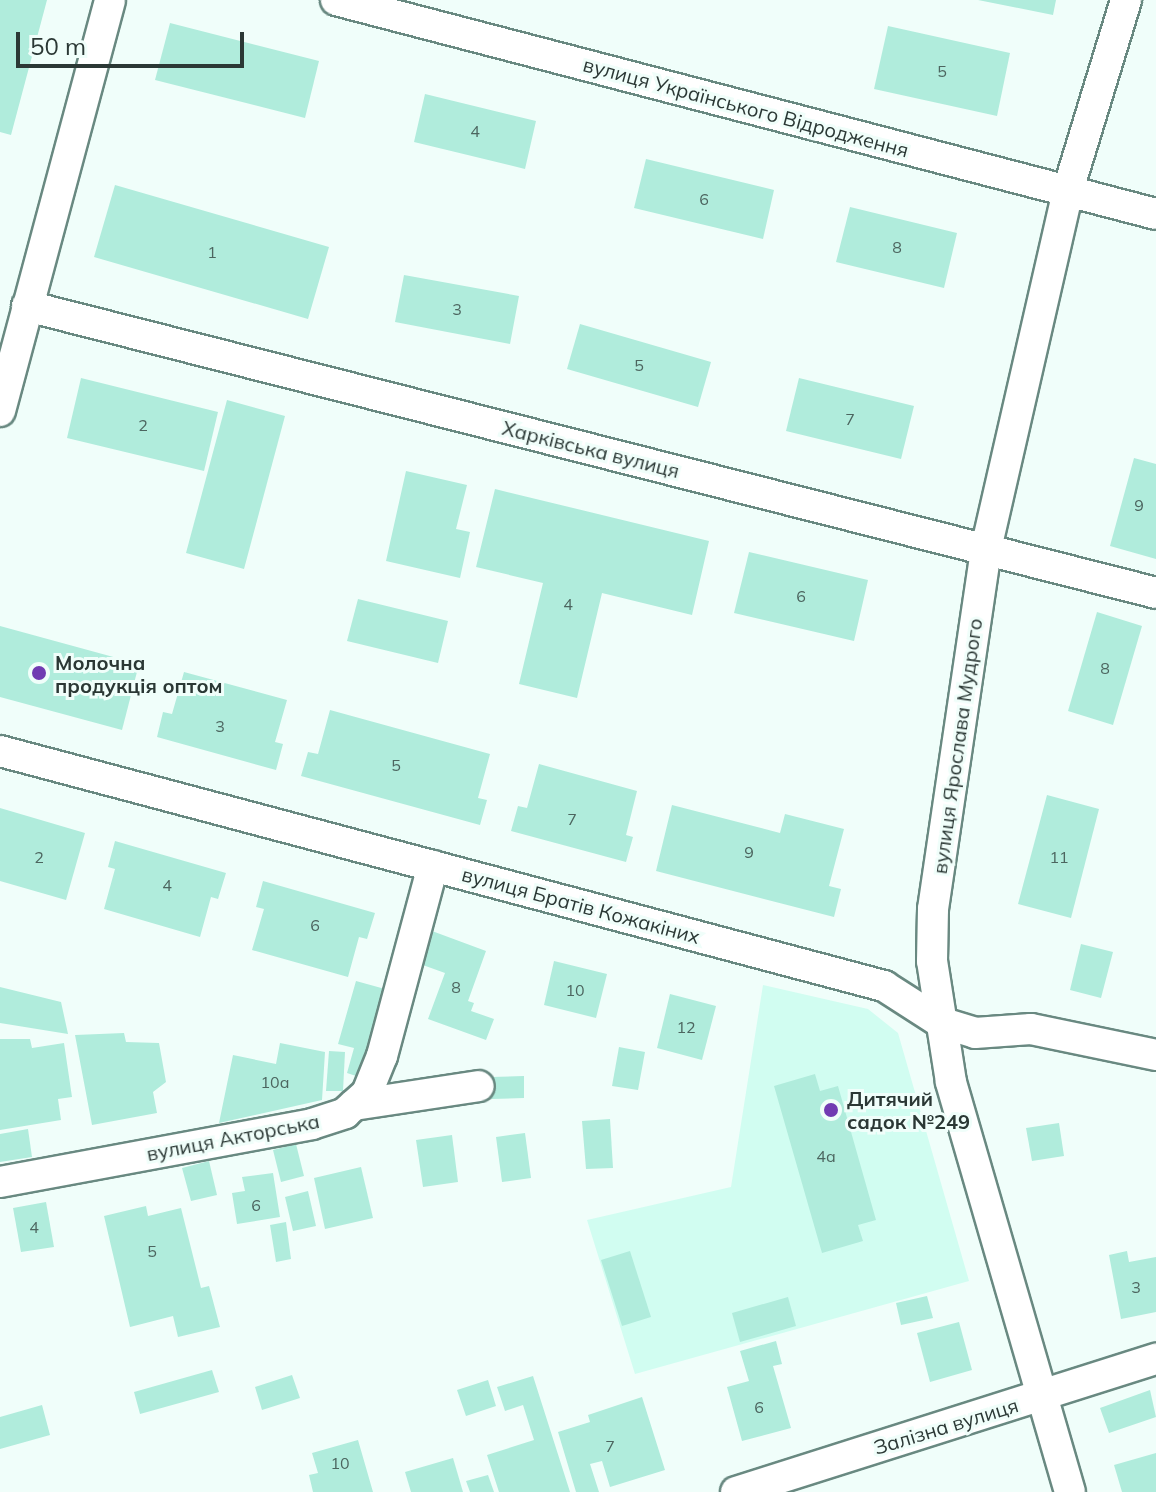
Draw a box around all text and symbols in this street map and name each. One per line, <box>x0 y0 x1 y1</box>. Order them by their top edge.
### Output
scale bar <box>20 16 248 66</box>
text: 50 m <box>30 31 86 61</box>
street label: вулиця Українського Відродження <box>581 52 911 162</box>
house number: 5 <box>937 61 947 81</box>
house number: 4 <box>470 121 480 141</box>
house number: 6 <box>699 189 709 209</box>
house number: 8 <box>892 237 902 257</box>
house number: 1 <box>207 242 217 262</box>
house number: 3 <box>452 299 462 319</box>
house number: 5 <box>634 355 644 375</box>
house number: 7 <box>845 409 855 429</box>
house number: 2 <box>138 415 148 435</box>
street label: Харківська вулиця <box>500 415 682 483</box>
house number: 9 <box>1134 495 1144 515</box>
house number: 6 <box>796 586 806 606</box>
house number: 4 <box>563 594 573 614</box>
street label: вулиця Ярослава Мудрого <box>927 617 987 875</box>
place label: Молочна продукція оптом <box>55 650 222 697</box>
house number: 8 <box>1100 658 1110 678</box>
marker: Молочна продукція оптом <box>30 664 48 682</box>
house number: 3 <box>215 716 225 736</box>
house number: 5 <box>391 755 401 775</box>
house number: 7 <box>567 809 577 829</box>
house number: 9 <box>744 842 754 862</box>
house number: 2 <box>34 847 44 867</box>
house number: 11 <box>1049 847 1069 867</box>
street label: вулиця Братів Кожакіних <box>459 862 703 948</box>
house number: 4 <box>162 875 172 895</box>
house number: 6 <box>310 915 320 935</box>
house number: 8 <box>451 977 461 997</box>
house number: 10 <box>565 980 585 1000</box>
house number: 12 <box>676 1017 696 1037</box>
house number: 10а <box>261 1072 289 1092</box>
place label: Дитячий садок №249 <box>847 1086 970 1133</box>
marker: Дитячий садок №249 <box>822 1101 840 1119</box>
street label: вулиця Акторська <box>144 1108 322 1166</box>
house number: 4а <box>816 1146 836 1166</box>
house number: 6 <box>251 1195 261 1215</box>
house number: 4 <box>29 1217 39 1237</box>
house number: 5 <box>147 1241 157 1261</box>
house number: 3 <box>1131 1277 1141 1297</box>
street label: Залізна вулиця <box>871 1393 1021 1459</box>
house number: 6 <box>754 1397 764 1417</box>
house number: 7 <box>605 1436 615 1456</box>
house number: 10 <box>330 1453 350 1473</box>

